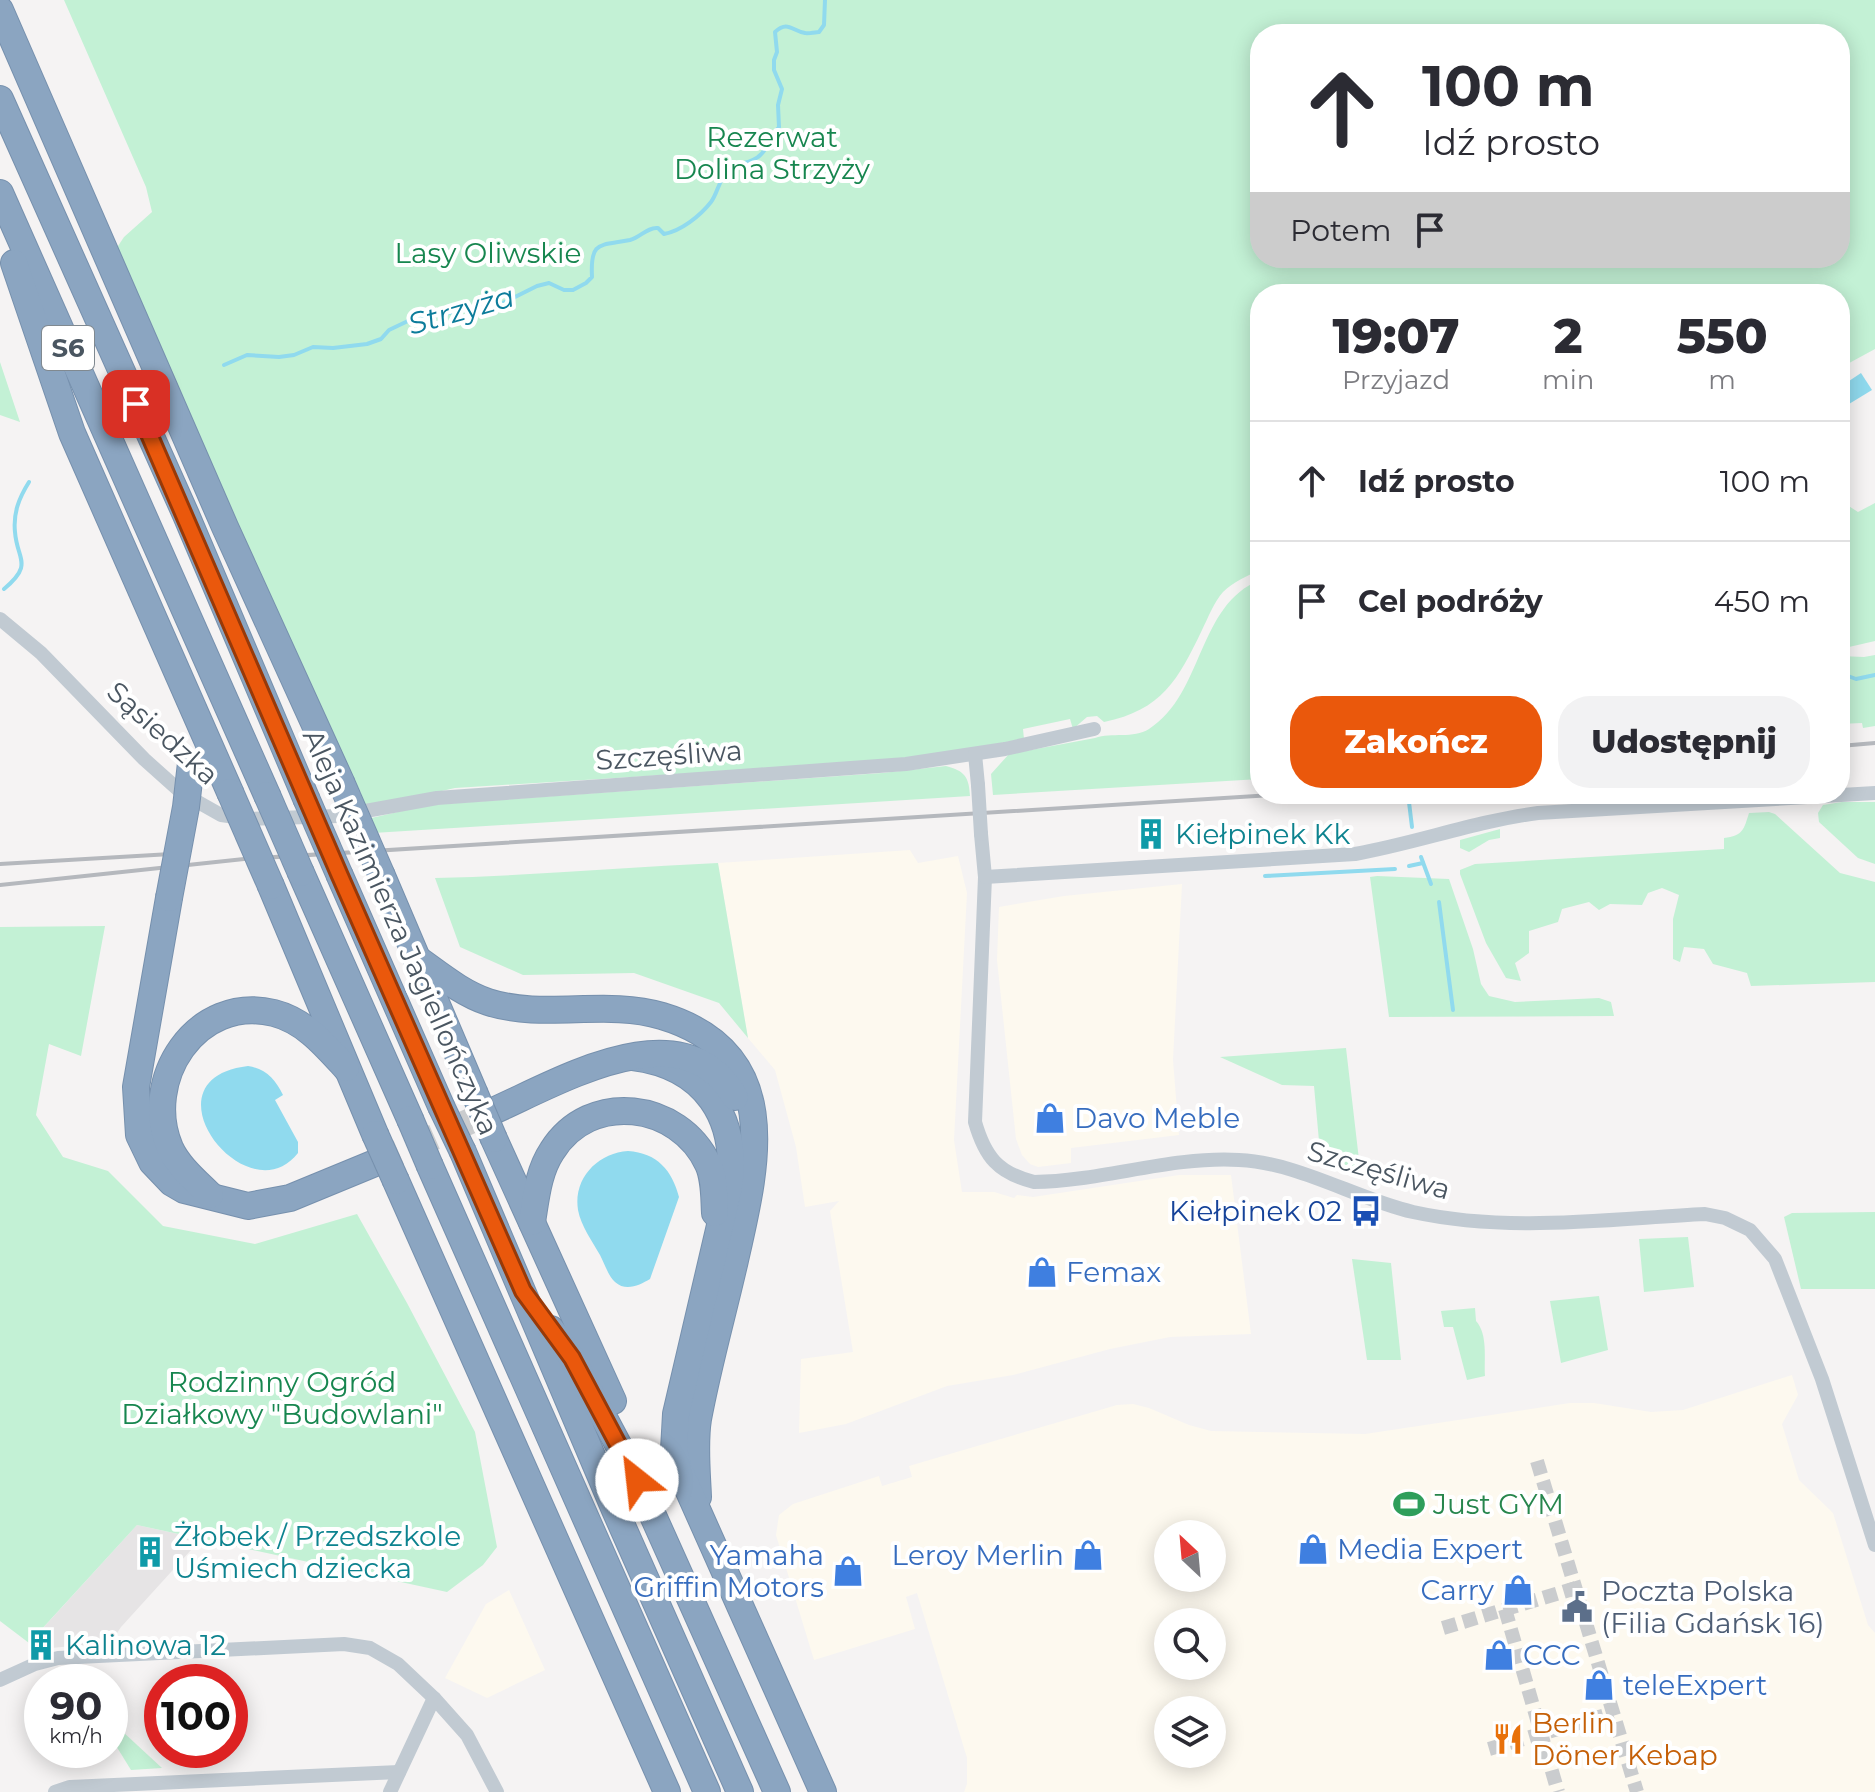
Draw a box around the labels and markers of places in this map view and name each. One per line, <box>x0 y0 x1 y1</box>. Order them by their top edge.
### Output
pin <box>102 370 170 438</box>
building icon: Kiełpinek Kk <box>1134 817 1168 851</box>
place label: Kiełpinek Kk <box>1175 817 1351 851</box>
shop icon: Davo Meble <box>1033 1101 1067 1135</box>
place label: Davo Meble <box>1074 1101 1240 1135</box>
place label: Kiełpinek 02 <box>1169 1194 1342 1228</box>
bus stop icon: Kiełpinek 02 <box>1349 1194 1383 1228</box>
shop icon: Femax <box>1025 1255 1059 1289</box>
place label: Femax <box>1066 1255 1161 1289</box>
sports icon: Just GYM <box>1392 1487 1426 1521</box>
place label: Just GYM <box>1432 1487 1564 1521</box>
place label: Żłobek / Przedszkole Uśmiech dziecka <box>174 1519 461 1585</box>
shop icon: Media Expert <box>1296 1532 1330 1566</box>
place label: Media Expert <box>1337 1532 1523 1566</box>
building icon: Żłobek / Przedszkole Uśmiech dziecka <box>133 1535 167 1569</box>
place label: Yamaha Griffin Motors <box>633 1538 824 1604</box>
place label: Leroy Merlin <box>892 1538 1064 1572</box>
shop icon: Leroy Merlin <box>1071 1538 1105 1572</box>
shop icon: Yamaha Griffin Motors <box>831 1554 865 1588</box>
place label: Carry <box>1421 1573 1495 1607</box>
shop icon: Carry <box>1501 1573 1535 1607</box>
place label: Poczta Polska (Filia Gdańsk 16) <box>1601 1574 1825 1640</box>
public building icon: Poczta Polska (Filia Gdańsk 16) <box>1560 1590 1594 1624</box>
building icon: Kalinowa 12 <box>24 1628 58 1662</box>
place label: Kalinowa 12 <box>65 1628 226 1662</box>
shop icon: CCC <box>1482 1638 1516 1672</box>
place label: CCC <box>1523 1638 1581 1672</box>
shop icon: teleExpert <box>1582 1668 1616 1702</box>
place label: teleExpert <box>1623 1668 1767 1702</box>
place label: Berlin Döner Kebap <box>1532 1706 1718 1772</box>
restaurant icon: Berlin Döner Kebap <box>1491 1722 1525 1756</box>

